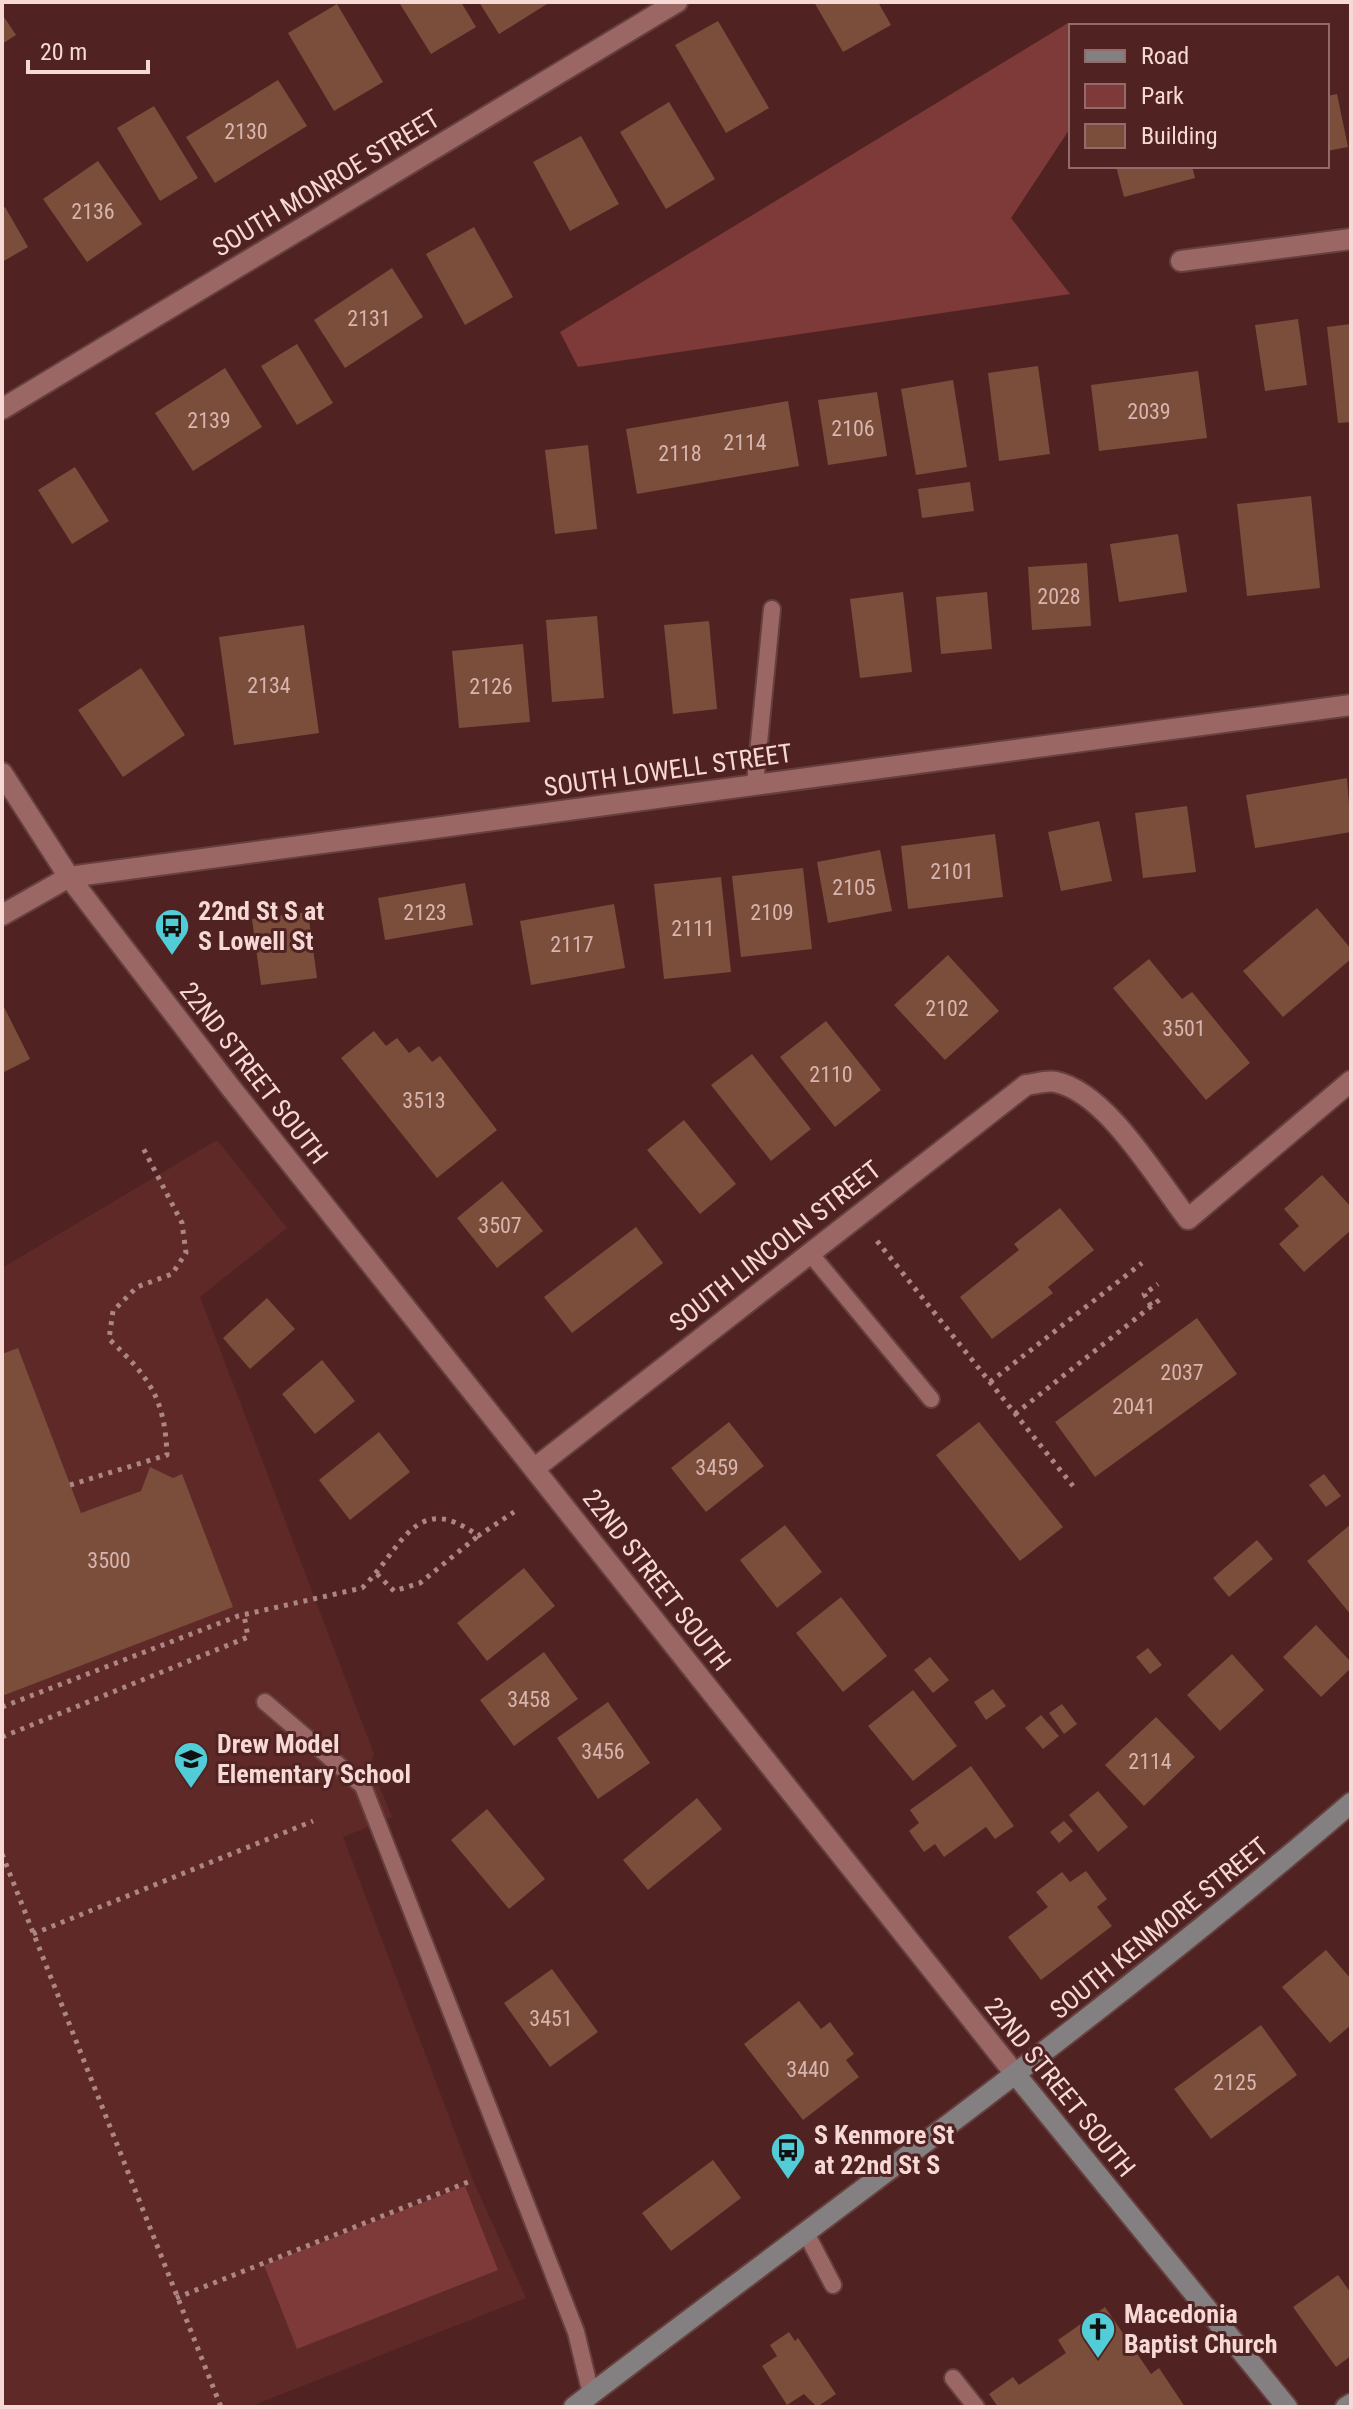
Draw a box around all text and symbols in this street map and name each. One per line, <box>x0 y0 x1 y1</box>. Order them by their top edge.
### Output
scale bar <box>28 24 148 74</box>
legend <box>1069 24 1329 168</box>
text: 20 m <box>40 38 87 66</box>
text: Road <box>1141 42 1189 70</box>
text: Park <box>1141 82 1184 110</box>
street label: SOUTH MONROE STREET <box>207 103 445 263</box>
house number: 2130 <box>224 119 268 144</box>
text: Building <box>1141 122 1218 150</box>
house number: 2136 <box>71 199 115 224</box>
house number: 2131 <box>347 306 391 331</box>
house number: 2039 <box>1127 399 1171 424</box>
house number: 2139 <box>187 408 231 433</box>
house number: 2106 <box>831 416 875 441</box>
house number: 2114 <box>723 430 767 455</box>
house number: 2118 <box>658 441 702 466</box>
house number: 2028 <box>1037 584 1081 609</box>
house number: 2134 <box>247 673 291 698</box>
house number: 2126 <box>469 674 513 699</box>
street label: SOUTH LOWELL STREET <box>542 738 794 802</box>
house number: 2101 <box>930 859 974 884</box>
house number: 2105 <box>832 875 876 900</box>
place label: 22nd St S at S Lowell St <box>198 896 324 956</box>
house number: 2123 <box>403 900 447 925</box>
house number: 2109 <box>750 900 794 925</box>
bus stop icon: 22nd St S at S Lowell St <box>153 907 191 957</box>
house number: 2111 <box>671 916 715 941</box>
house number: 2117 <box>550 932 594 957</box>
street label: 22ND STREET SOUTH <box>174 976 334 1170</box>
house number: 2102 <box>925 996 969 1021</box>
house number: 3501 <box>1162 1016 1206 1041</box>
house number: 2110 <box>809 1062 853 1087</box>
house number: 3513 <box>402 1088 446 1113</box>
street label: SOUTH LINCOLN STREET <box>663 1154 887 1338</box>
house number: 3507 <box>478 1213 522 1238</box>
house number: 2037 <box>1160 1360 1204 1385</box>
house number: 2041 <box>1112 1394 1156 1419</box>
house number: 3459 <box>695 1455 739 1480</box>
street label: 22ND STREET SOUTH <box>577 1483 737 1677</box>
house number: 3500 <box>87 1548 131 1573</box>
house number: 3458 <box>507 1687 551 1712</box>
place label: Drew Model Elementary School <box>217 1729 411 1789</box>
house number: 3456 <box>581 1739 625 1764</box>
school or university icon: Drew Model Elementary School <box>172 1740 210 1790</box>
house number: 2114 <box>1128 1749 1172 1774</box>
street label: SOUTH KENMORE STREET <box>1044 1831 1274 2025</box>
street label: 22ND STREET SOUTH <box>979 1991 1141 2183</box>
house number: 3451 <box>529 2006 573 2031</box>
house number: 3440 <box>786 2057 830 2082</box>
house number: 2125 <box>1213 2070 1257 2095</box>
place label: S Kenmore St at 22nd St S <box>814 2120 954 2180</box>
bus stop icon: S Kenmore St at 22nd St S <box>769 2131 807 2181</box>
place label: Macedonia Baptist Church <box>1124 2299 1278 2359</box>
church icon: Macedonia Baptist Church <box>1079 2310 1117 2360</box>

